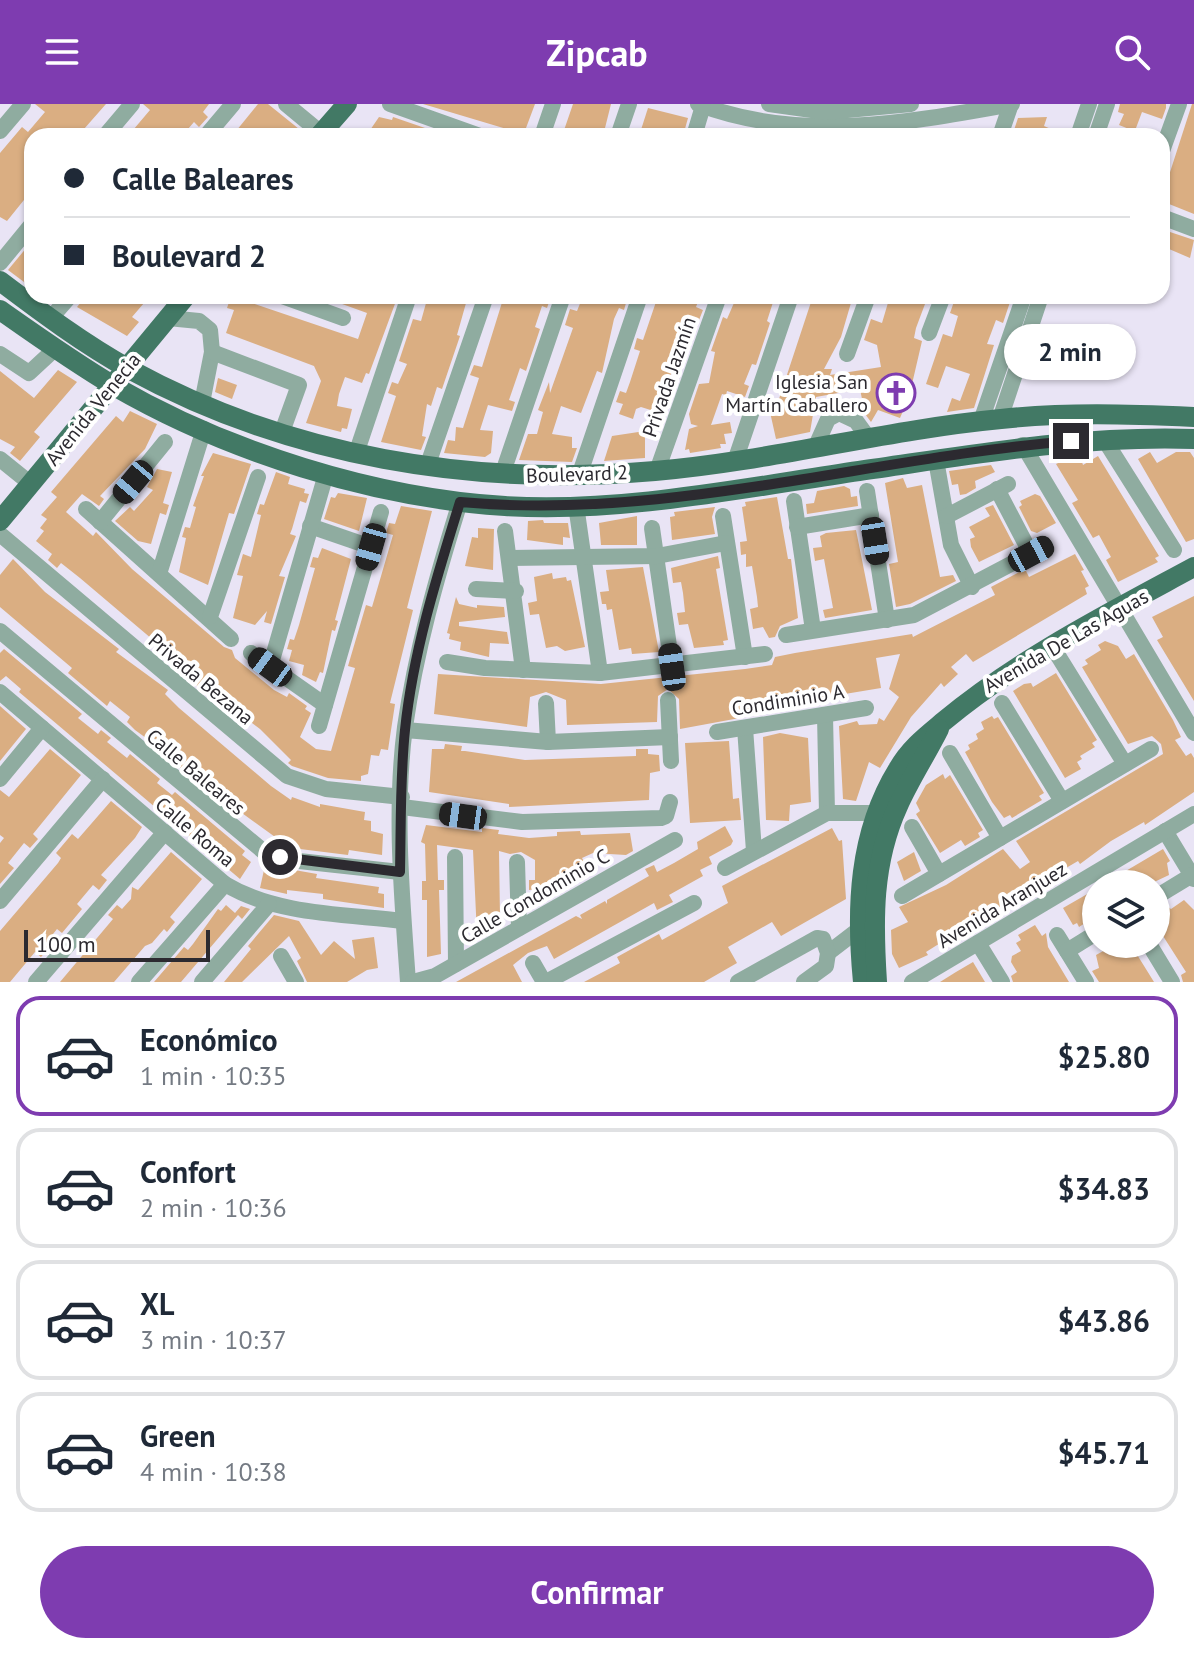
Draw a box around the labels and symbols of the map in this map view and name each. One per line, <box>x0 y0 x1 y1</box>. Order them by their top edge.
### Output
street label: Privada Jazmín <box>636 313 702 441</box>
callout: 2 min <box>1005 325 1137 381</box>
street label: Avenida Venecia <box>40 347 146 471</box>
place label: Iglesia San Martín Caballero <box>725 369 868 418</box>
church icon: Iglesia San Martín Caballero <box>875 372 917 414</box>
route end <box>1053 423 1089 459</box>
car <box>108 456 158 508</box>
street label: Boulevard 2 <box>526 459 628 489</box>
car <box>859 515 891 567</box>
car <box>353 521 389 573</box>
car <box>1004 532 1058 576</box>
street label: Avenida De Las Aguas <box>979 583 1153 699</box>
street label: Privada Bezana <box>143 627 259 731</box>
car <box>657 642 687 692</box>
car <box>244 643 296 691</box>
street label: Condiminio A <box>730 678 846 722</box>
street label: Calle Baleares <box>141 723 251 821</box>
street label: Calle Roma <box>150 791 240 873</box>
car <box>438 801 488 831</box>
route start <box>262 839 298 875</box>
street label: Calle Condominio C <box>456 843 614 949</box>
street label: Avenida Aranjuez <box>932 856 1072 954</box>
scale bar <box>24 926 210 962</box>

